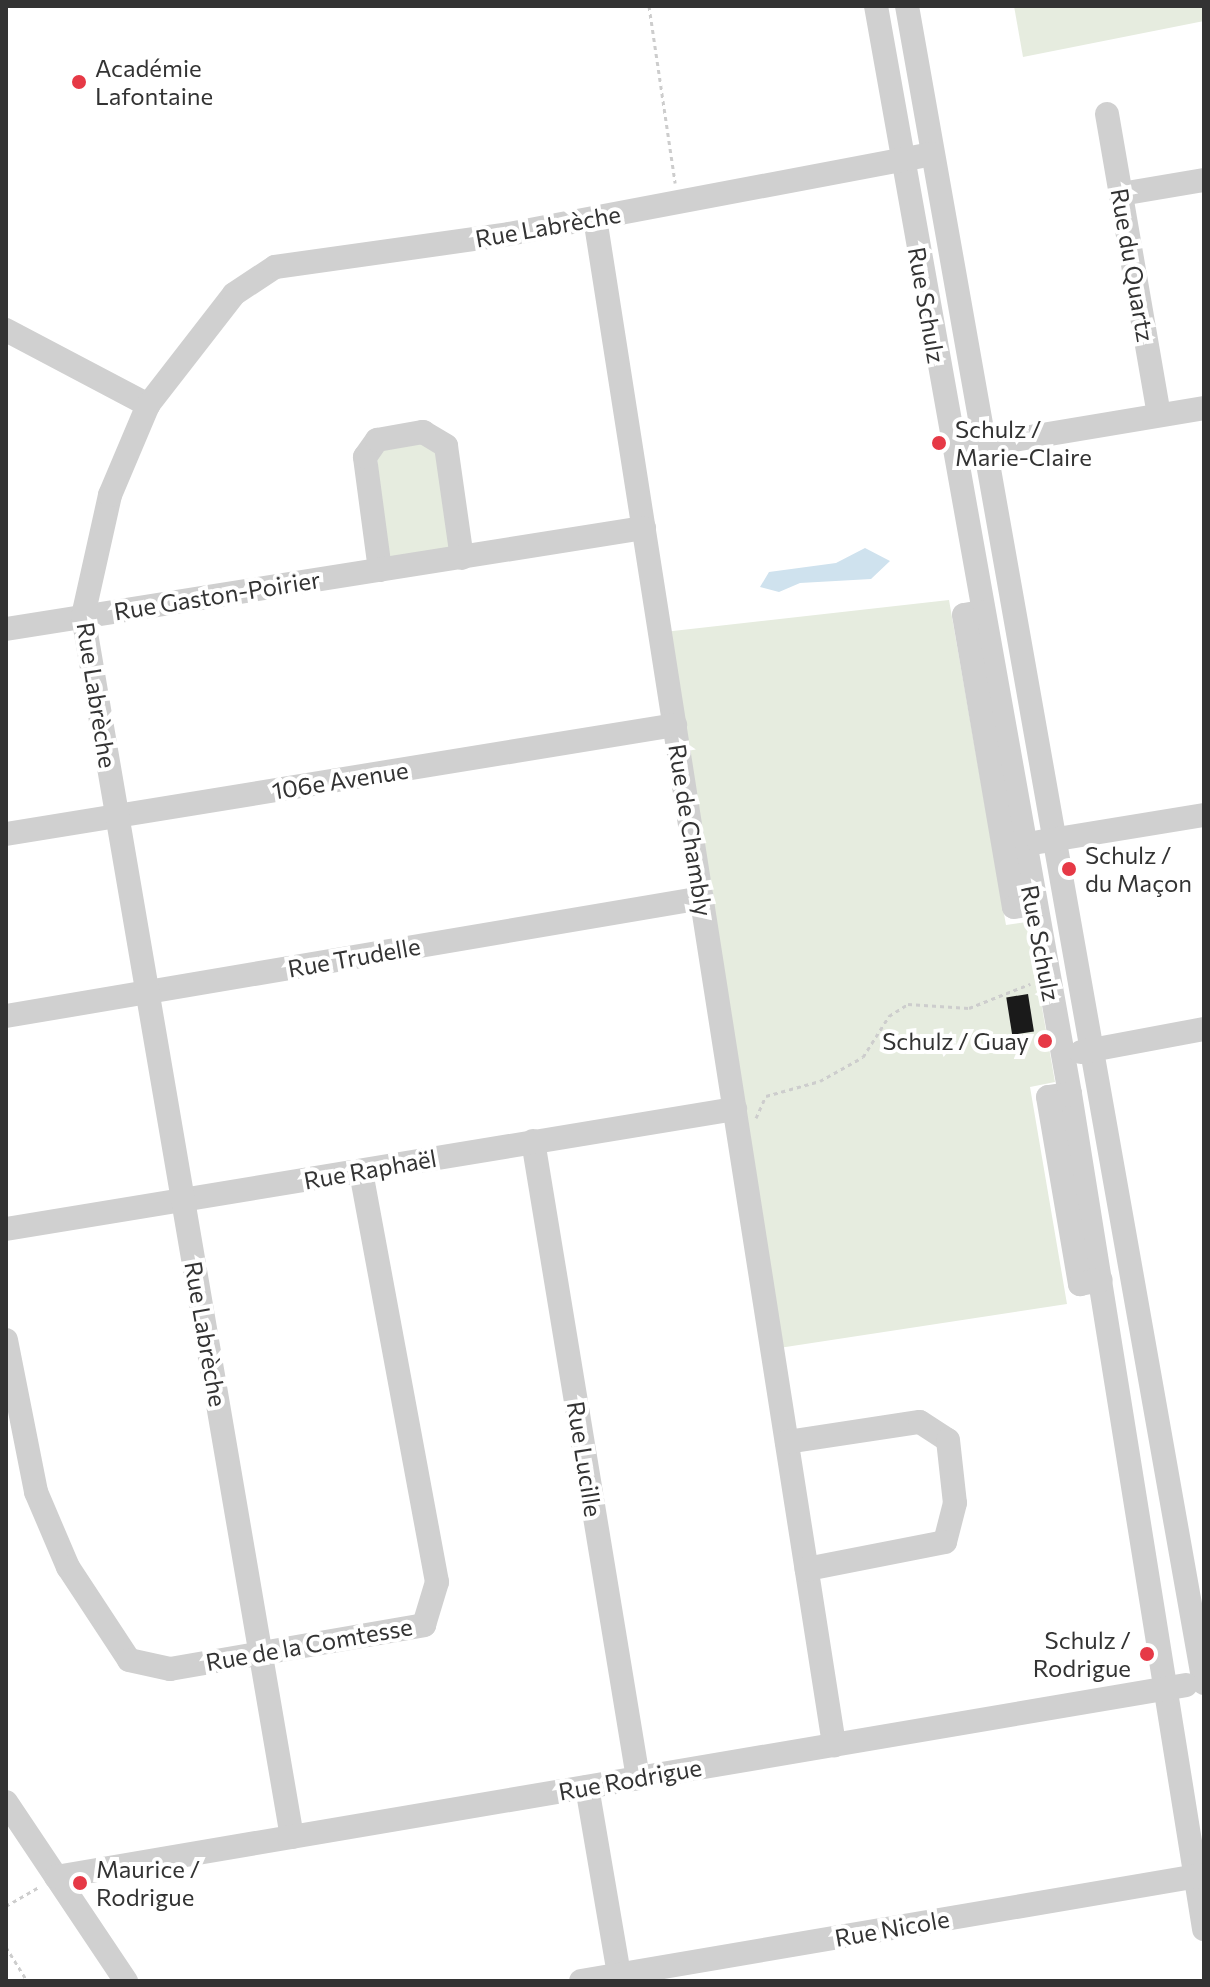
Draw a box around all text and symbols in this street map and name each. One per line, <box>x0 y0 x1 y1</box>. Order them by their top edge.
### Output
place label: Académie Lafontaine <box>95 54 213 110</box>
marker: Académie Lafontaine <box>70 73 88 91</box>
street label: Rue du Quartz <box>1105 186 1161 344</box>
street label: Rue Labrèche <box>473 199 623 253</box>
street label: Rue Schulz <box>903 245 951 365</box>
place label: Schulz / Marie-Claire <box>955 415 1092 471</box>
marker: Schulz / Marie-Claire <box>930 434 948 452</box>
street label: Rue Gaston-Poirier <box>112 564 322 626</box>
street label: Rue Labrèche <box>71 620 123 770</box>
street label: Rue de Chambly <box>663 742 719 918</box>
street label: 106e Avenue <box>270 755 410 805</box>
place label: Schulz / du Maçon <box>1085 841 1192 897</box>
marker: Schulz / du Maçon <box>1060 860 1078 878</box>
street label: Rue Schulz <box>1016 882 1066 1004</box>
street label: Rue Trudelle <box>285 931 423 983</box>
place label: Schulz / Guay <box>882 1027 1029 1055</box>
marker: Schulz / Guay <box>1036 1032 1054 1050</box>
street label: Rue Raphaël <box>301 1143 439 1195</box>
street label: Rue Labrèche <box>179 1259 233 1409</box>
street label: Rue Lucille <box>562 1399 608 1519</box>
street label: Rue de la Comtesse <box>203 1612 415 1676</box>
place label: Schulz / Rodrigue <box>1033 1626 1131 1682</box>
marker: Schulz / Rodrigue <box>1138 1645 1156 1663</box>
street label: Rue Rodrigue <box>556 1752 704 1806</box>
place label: Maurice / Rodrigue <box>96 1855 200 1911</box>
marker: Maurice / Rodrigue <box>71 1874 89 1892</box>
street label: Rue Nicole <box>832 1904 952 1952</box>

